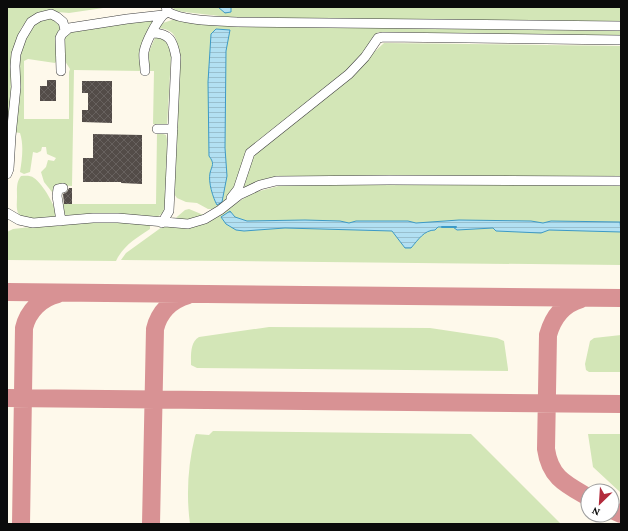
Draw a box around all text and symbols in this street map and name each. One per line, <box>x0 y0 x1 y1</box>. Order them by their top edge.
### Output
north arrow <box>580 483 620 523</box>
text: N <box>589 505 602 519</box>

